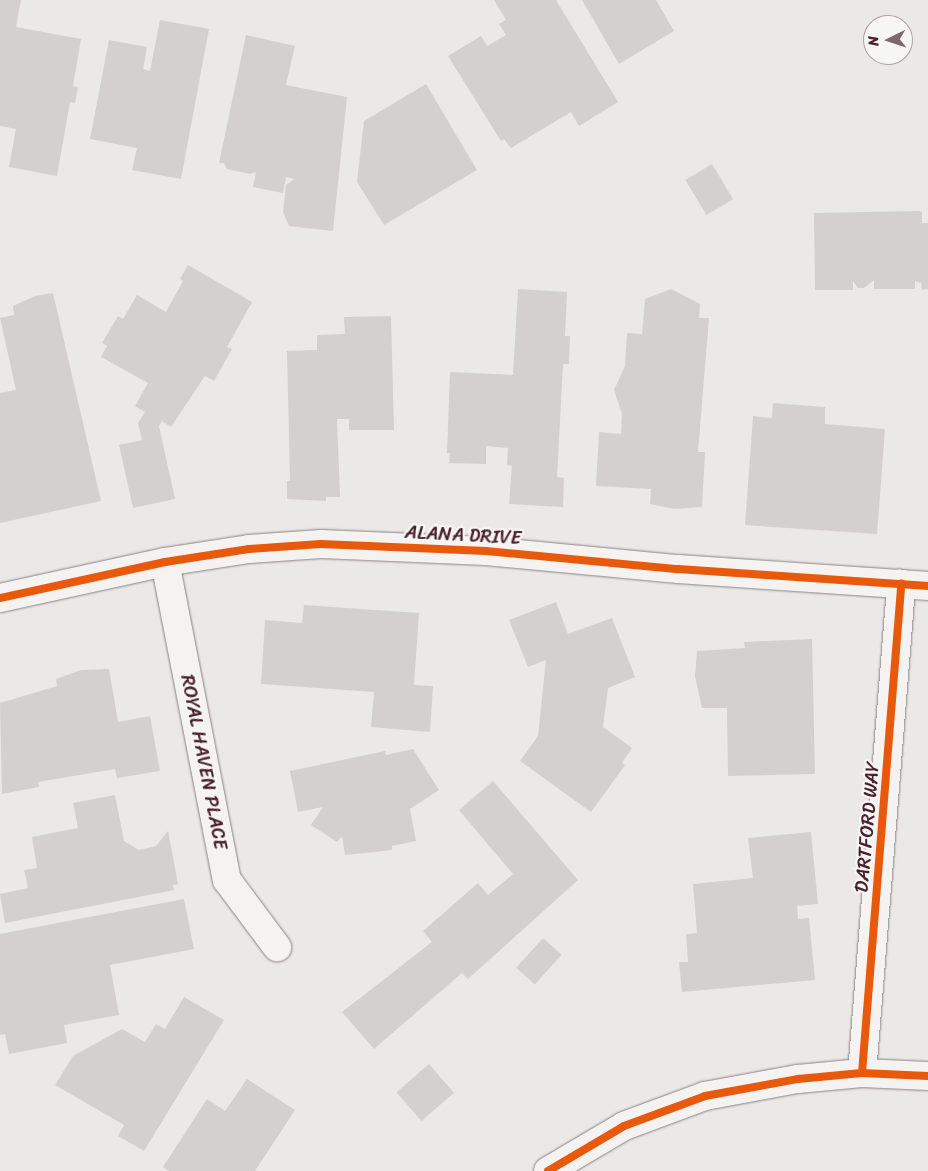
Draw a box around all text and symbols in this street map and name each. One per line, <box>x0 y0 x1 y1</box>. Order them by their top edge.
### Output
north arrow <box>863 15 913 65</box>
text: N <box>861 35 886 47</box>
street label: ALANA DRIVE <box>404 521 522 549</box>
street label: ROYAL HAVEN PLACE <box>176 672 232 852</box>
street label: DARTFORD WAY <box>850 761 884 893</box>

